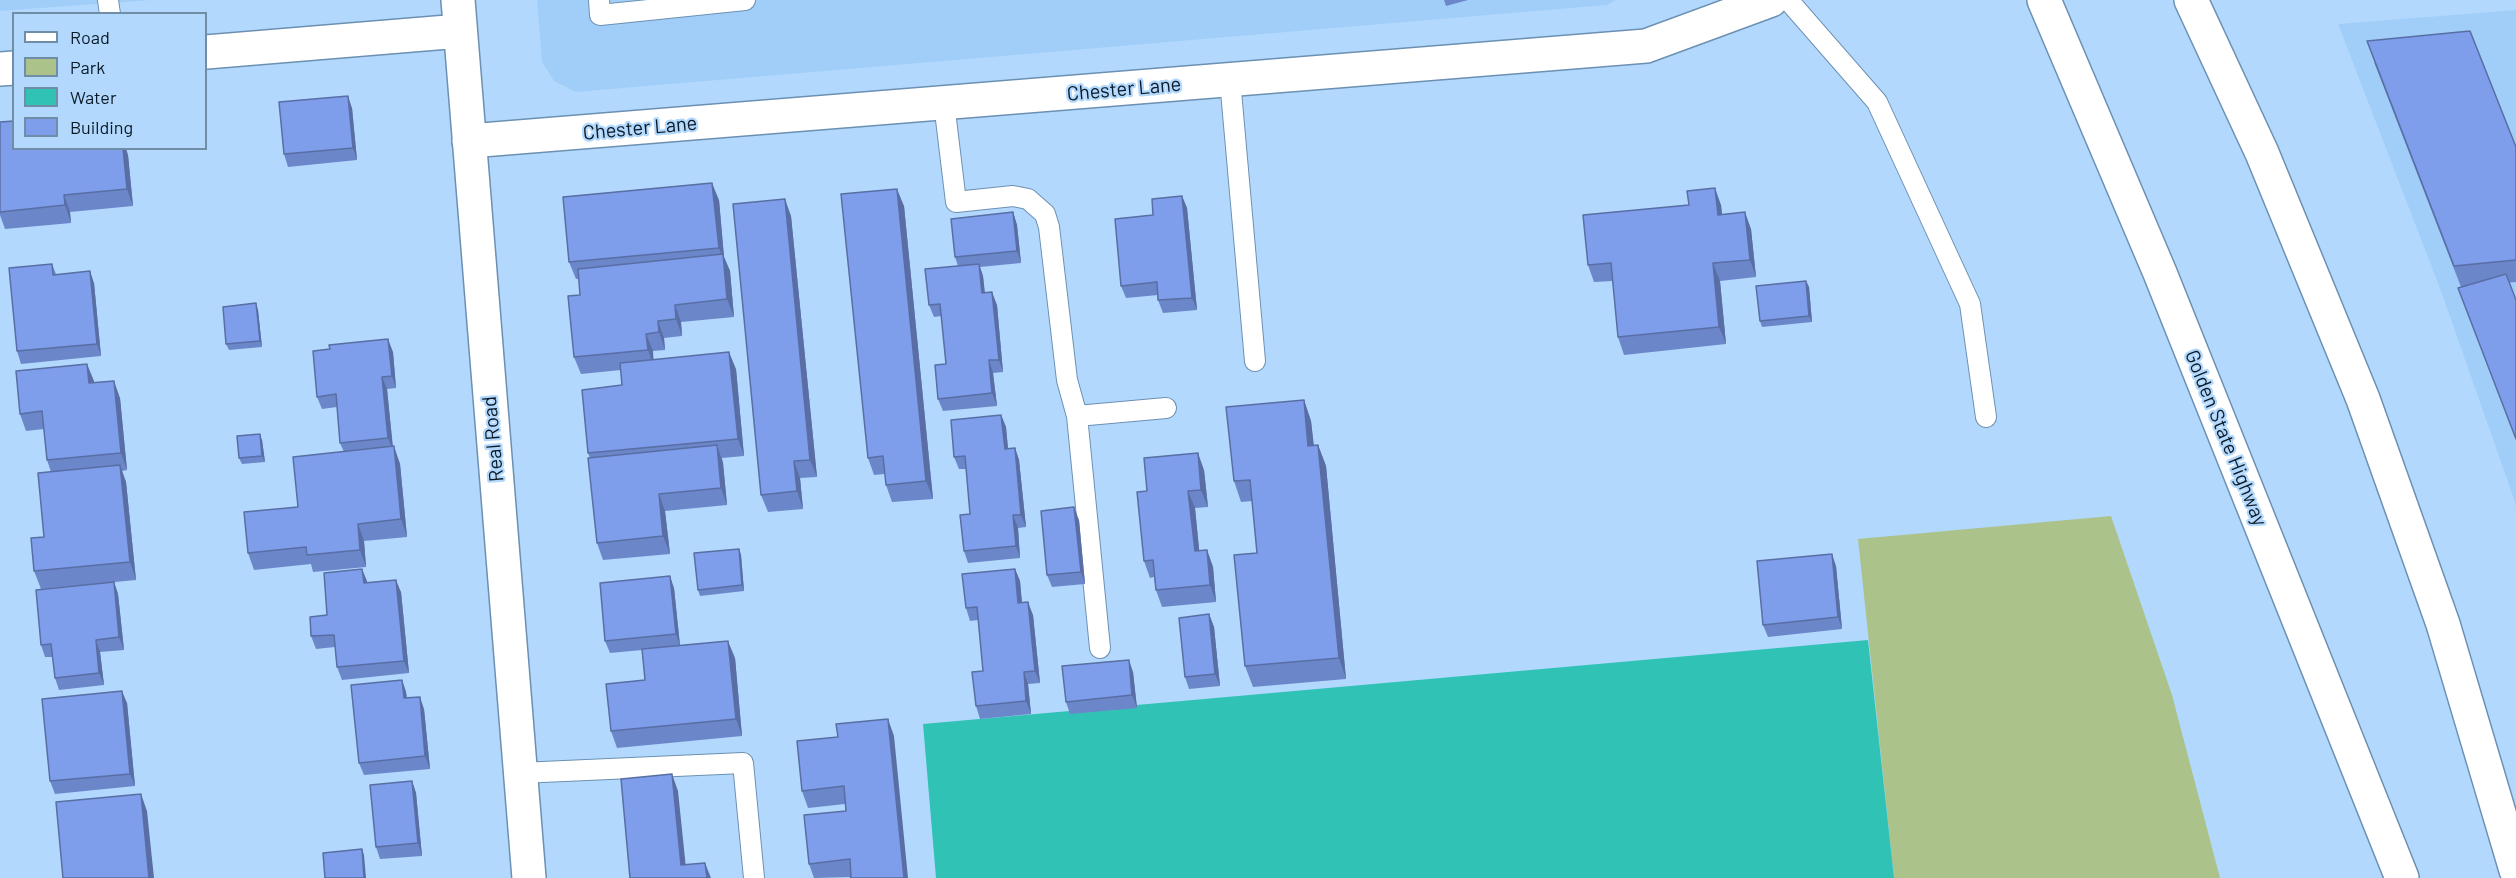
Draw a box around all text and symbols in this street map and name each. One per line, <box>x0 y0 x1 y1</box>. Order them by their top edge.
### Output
legend <box>12 12 207 150</box>
text: Road <box>70 26 110 48</box>
text: Park <box>70 56 105 78</box>
street label: Chester Lane <box>1066 72 1182 106</box>
text: Water <box>70 86 117 108</box>
street label: Chester Lane <box>582 111 698 145</box>
text: Building <box>70 116 133 138</box>
street label: Golden State Highway <box>2180 346 2272 530</box>
street label: Real Road <box>477 395 509 483</box>

